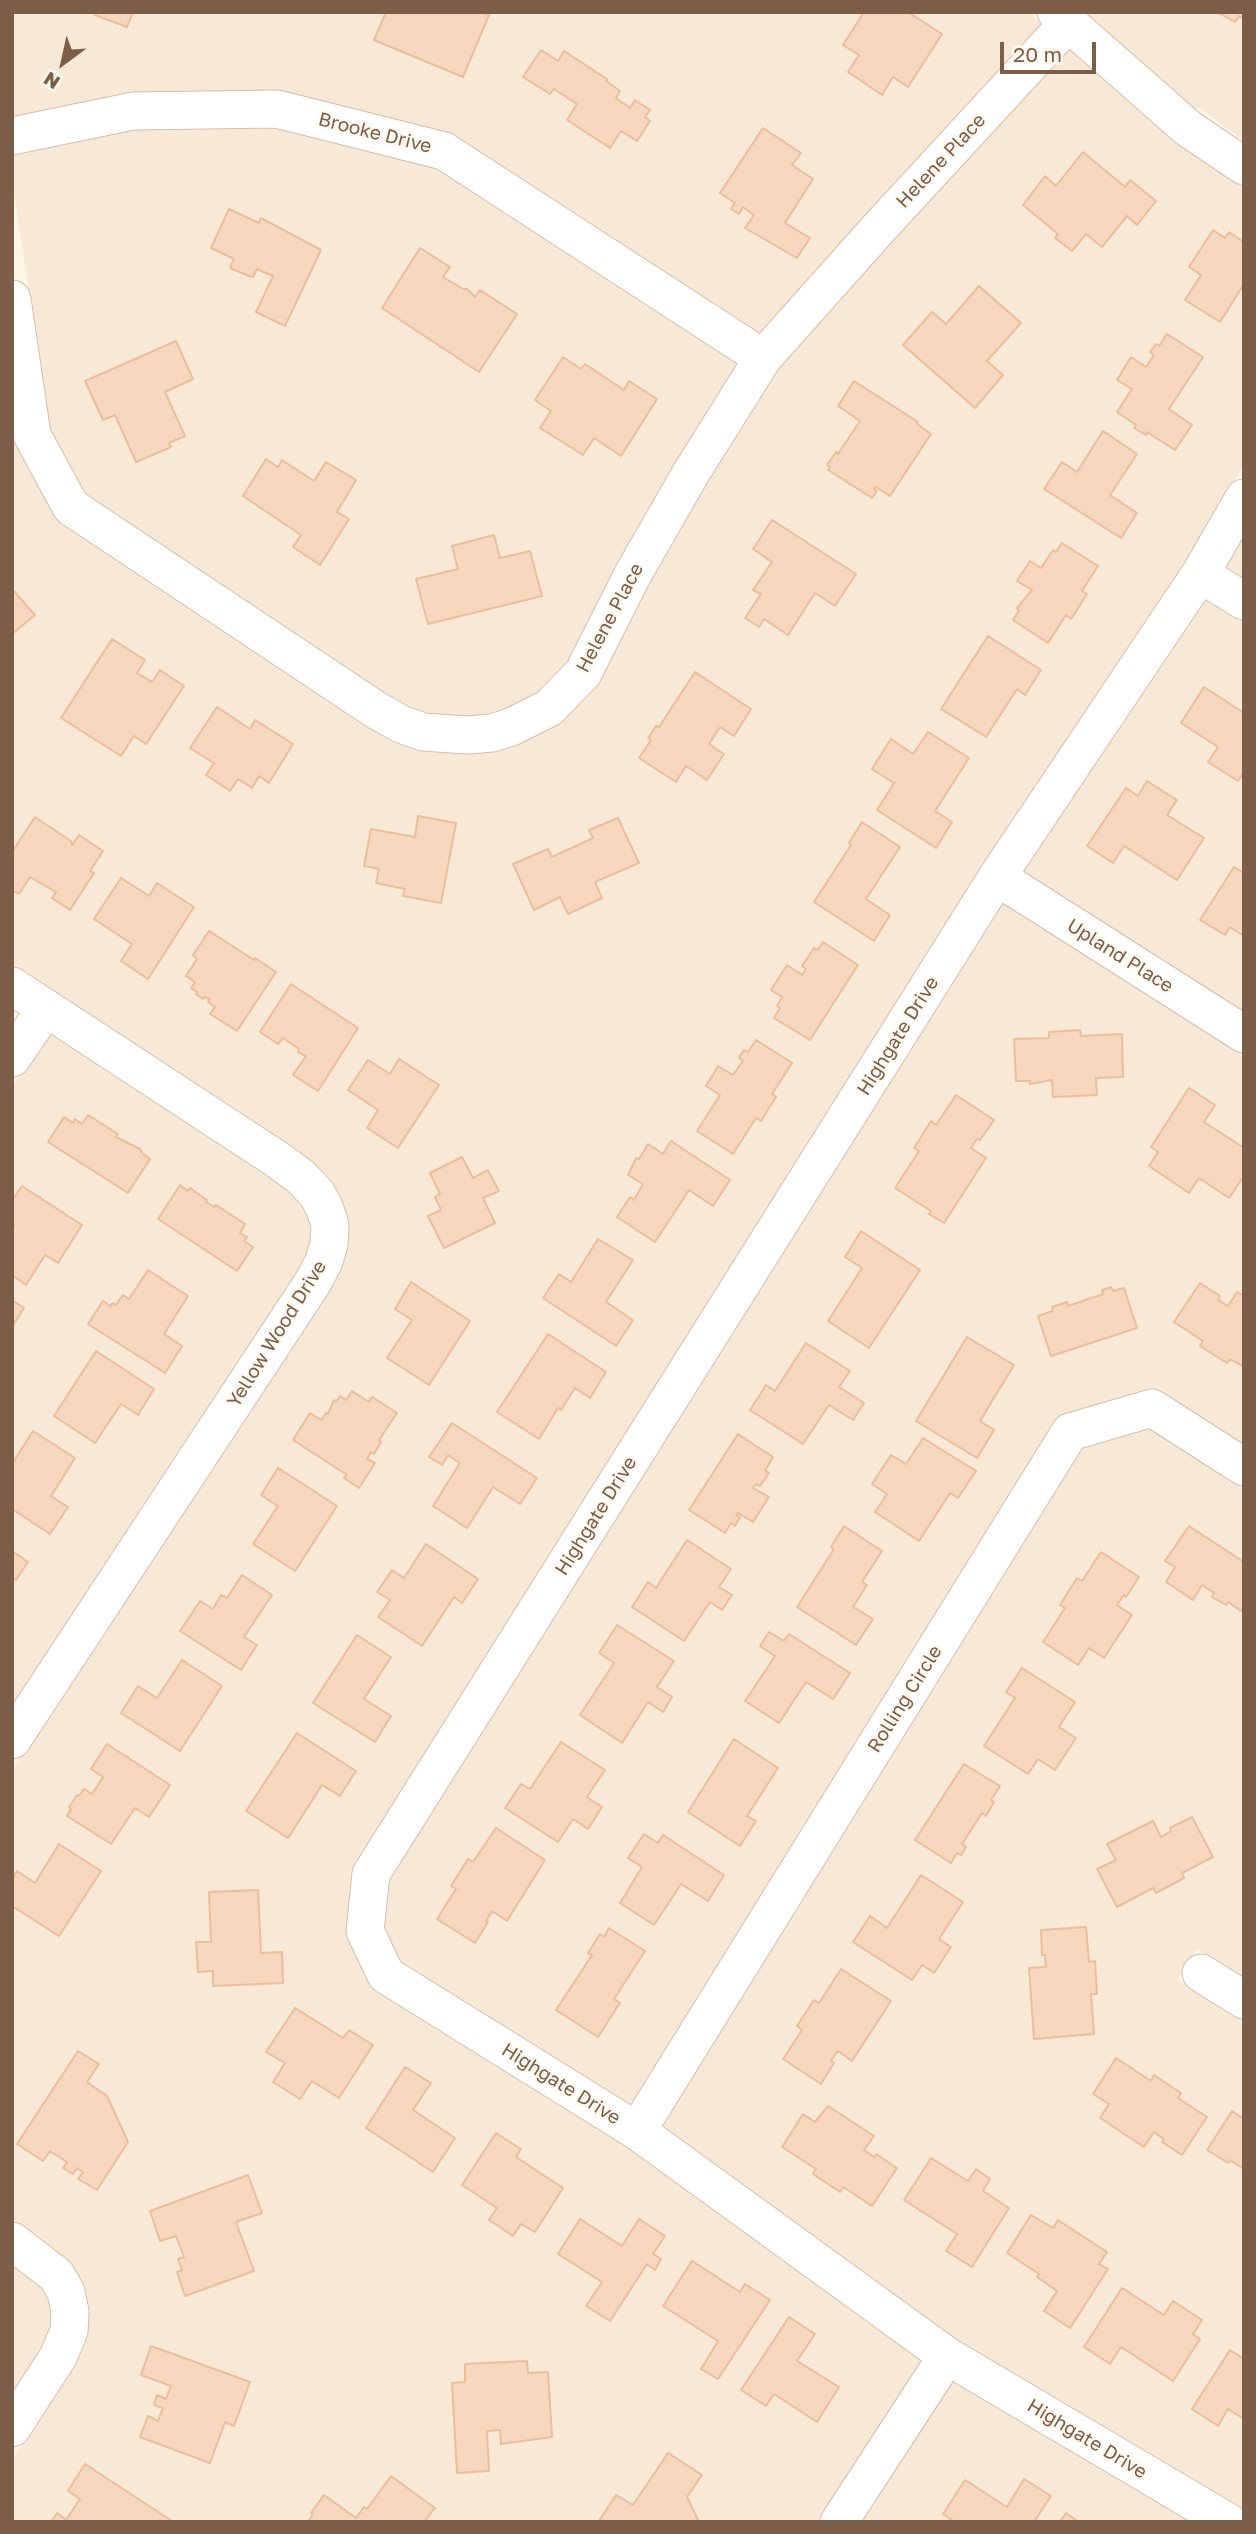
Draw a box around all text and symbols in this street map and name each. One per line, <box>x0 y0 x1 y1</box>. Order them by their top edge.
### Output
north arrow <box>28 28 98 98</box>
scale bar <box>1004 28 1100 72</box>
text: 20 m <box>1013 41 1062 67</box>
text: N <box>39 67 64 95</box>
street label: Brooke Drive <box>316 108 434 158</box>
street label: Helene Place <box>892 109 990 213</box>
street label: Helene Place <box>572 559 648 677</box>
street label: Upland Place <box>1063 914 1177 998</box>
street label: Highgate Drive <box>852 972 944 1100</box>
street label: Yellow Wood Drive <box>223 1256 331 1412</box>
street label: Highgate Drive <box>550 1452 642 1580</box>
street label: Rolling Circle <box>863 1641 947 1757</box>
street label: Highgate Drive <box>497 2038 625 2130</box>
street label: Highgate Drive <box>1023 2394 1151 2484</box>

